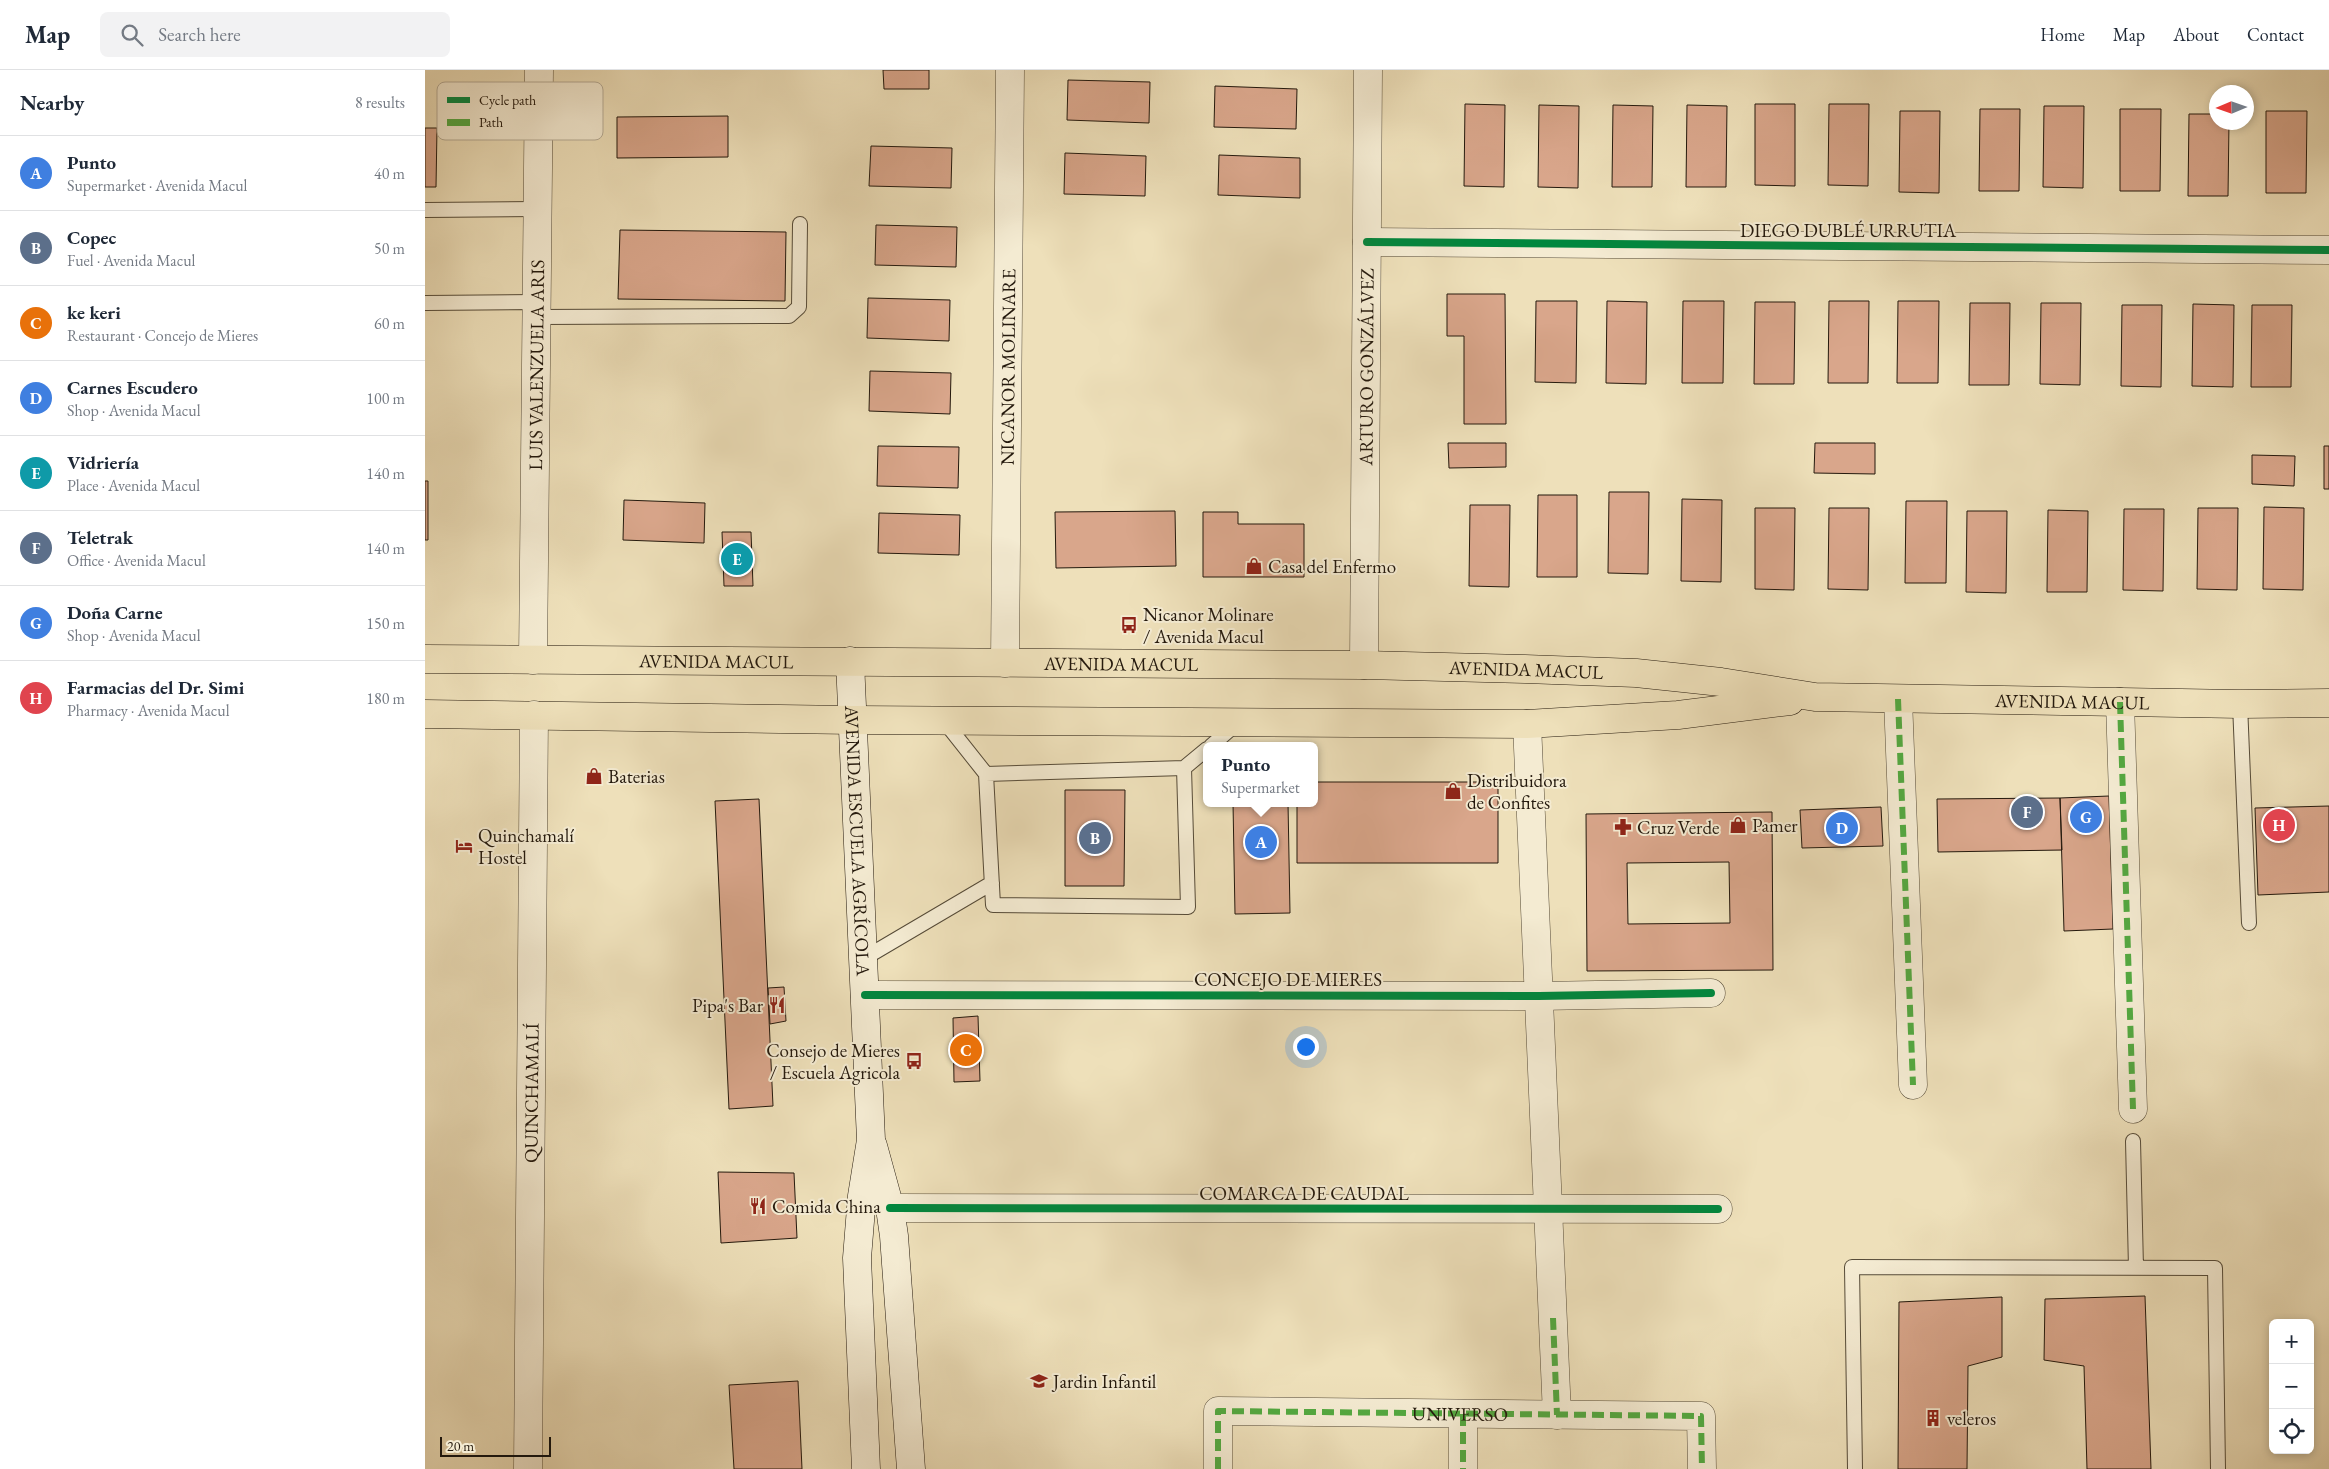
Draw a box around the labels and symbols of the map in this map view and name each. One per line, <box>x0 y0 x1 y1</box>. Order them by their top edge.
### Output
legend <box>437 82 603 140</box>
north arrow <box>2209 85 2254 130</box>
text: Cycle path <box>479 91 536 109</box>
text: Path <box>479 113 503 131</box>
street label: DIEGO DUBLÉ URRUTIA <box>1740 218 1957 243</box>
street label: LUIS VALENZUELA ARIS <box>523 259 550 471</box>
street label: NICANOR MOLINARE <box>995 268 1021 466</box>
street label: ARTURO GONZÁLVEZ <box>1353 268 1380 467</box>
pin: E <box>721 540 753 578</box>
place label: Casa del Enfermo <box>1268 554 1396 579</box>
shop icon: Casa del Enfermo <box>1244 556 1264 576</box>
place label: Nicanor Molinare / Avenida Macul <box>1143 602 1274 649</box>
bus stop icon: Nicanor Molinare / Avenida Macul <box>1119 615 1139 635</box>
street label: AVENIDA MACUL <box>638 648 793 674</box>
street label: AVENIDA MACUL <box>1043 651 1198 677</box>
street label: AVENIDA MACUL <box>1447 655 1604 685</box>
street label: AVENIDA MACUL <box>1994 688 2150 716</box>
street label: AVENIDA ESCUELA AGRÍCOLA <box>839 704 876 978</box>
place label: Baterias <box>608 764 665 789</box>
shop icon: Baterias <box>584 766 604 786</box>
place label: Distribuidora de Confites <box>1467 768 1567 815</box>
shop icon: Distribuidora de Confites <box>1443 781 1463 801</box>
pin: F <box>2011 793 2043 831</box>
pin: G <box>2070 798 2102 836</box>
pin: H <box>2263 806 2295 844</box>
pin: D <box>1826 809 1858 847</box>
place label: Pamer <box>1752 813 1798 838</box>
place label: Cruz Verde <box>1637 815 1719 840</box>
shop icon: Pamer <box>1728 815 1748 835</box>
pharmacy icon: Cruz Verde <box>1613 817 1633 837</box>
pin: B <box>1079 819 1111 857</box>
place label: Quinchamalí Hostel <box>478 823 574 870</box>
pin: A <box>1245 823 1277 861</box>
hotel icon: Quinchamalí Hostel <box>454 836 474 856</box>
street label: CONCEJO DE MIERES <box>1194 967 1382 992</box>
place label: Pipa's Bar <box>692 993 764 1018</box>
restaurant icon: Pipa's Bar <box>767 995 787 1015</box>
street label: QUINCHAMALÍ <box>518 1022 545 1163</box>
pin: C <box>950 1031 982 1069</box>
your location <box>1293 1034 1319 1060</box>
place label: Consejo de Mieres / Escuela Agricola <box>766 1038 900 1085</box>
bus stop icon: Consejo de Mieres / Escuela Agricola <box>904 1051 924 1071</box>
street label: COMARCA DE CAUDAL <box>1199 1181 1409 1206</box>
place label: Comida China <box>772 1194 881 1219</box>
restaurant icon: Comida China <box>748 1196 768 1216</box>
place label: Jardin Infantil <box>1051 1369 1157 1394</box>
school or university icon: Jardin Infantil <box>1029 1371 1049 1391</box>
street label: UNIVERSO <box>1412 1401 1508 1427</box>
place label: veleros <box>1947 1406 1996 1431</box>
building icon: veleros <box>1923 1408 1943 1428</box>
scale bar <box>440 1434 551 1457</box>

